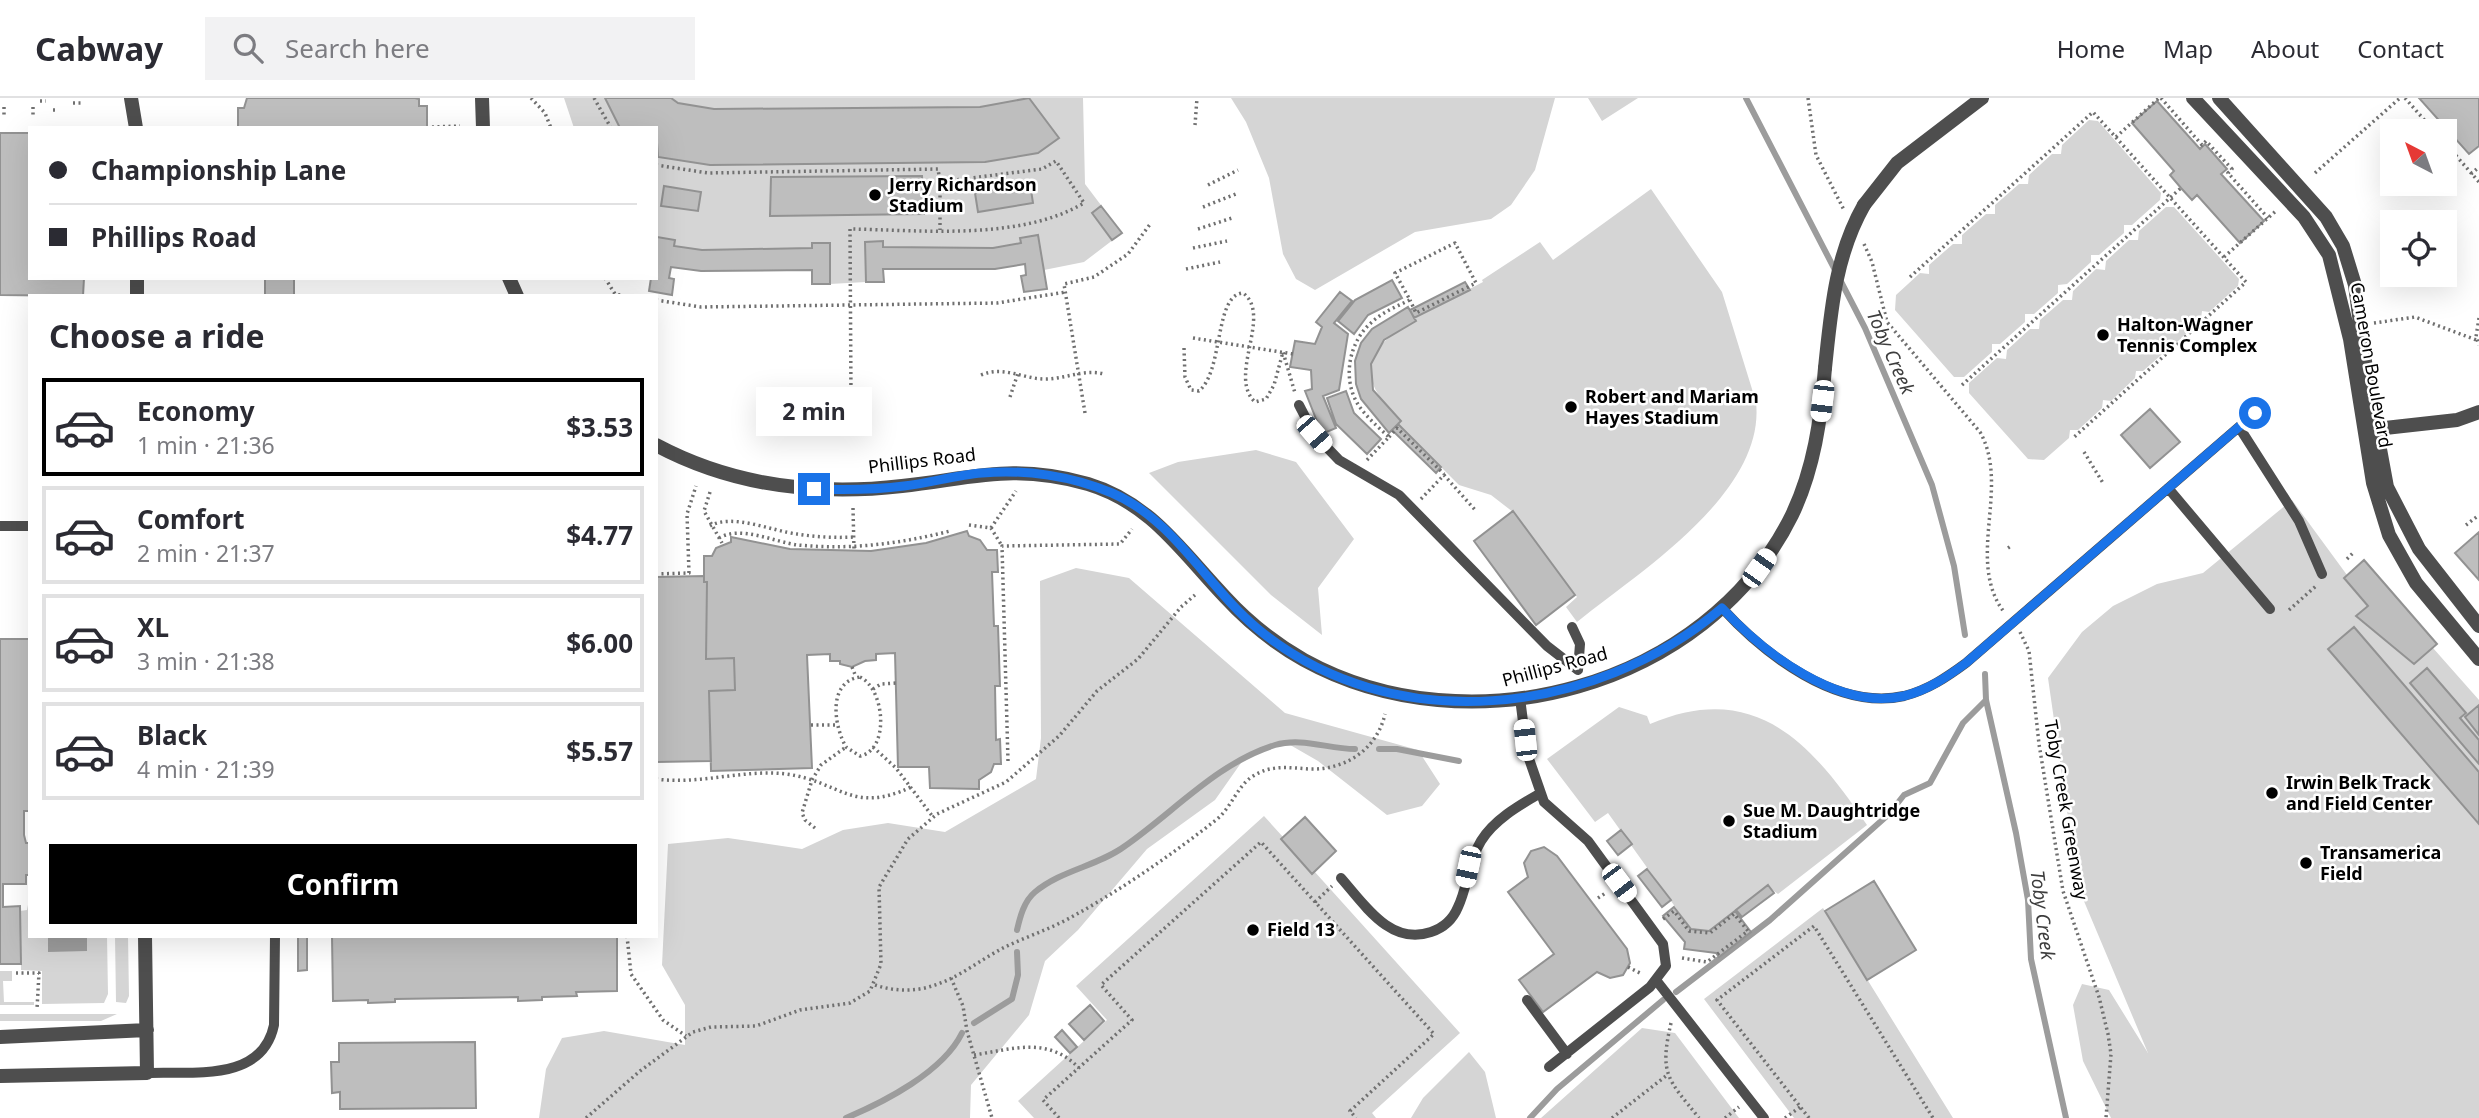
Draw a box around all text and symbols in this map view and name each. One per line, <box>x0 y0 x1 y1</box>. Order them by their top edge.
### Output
search box <box>205 17 695 80</box>
text: Cabway <box>35 26 163 71</box>
icon: search <box>229 29 267 67</box>
text: Search here <box>285 30 430 66</box>
text: Home <box>2057 32 2125 65</box>
text: Map <box>2163 32 2213 65</box>
text: About <box>2251 32 2319 65</box>
text: Contact <box>2357 32 2444 65</box>
north arrow <box>2380 119 2457 196</box>
map controls <box>2380 119 2457 287</box>
text: Championship Lane <box>91 152 346 188</box>
place label: Jerry Richardson Stadium <box>887 172 1037 217</box>
marker: Jerry Richardson Stadium <box>867 187 883 203</box>
button: locate <box>2380 210 2457 287</box>
text: Phillips Road <box>91 219 257 255</box>
street label: Cameron Boulevard <box>2346 280 2398 450</box>
water label: Toby Creek <box>1861 306 1921 399</box>
place label: Halton-Wagner Tennis Complex <box>2117 312 2258 357</box>
text: Choose a ride <box>49 314 265 357</box>
marker: Halton-Wagner Tennis Complex <box>2095 327 2111 343</box>
car <box>1810 379 1835 423</box>
place label: Robert and Mariam Hayes Stadium <box>1585 384 1759 429</box>
callout: 2 min <box>756 388 872 436</box>
text: Economy <box>137 393 255 429</box>
text: 2 min <box>782 395 846 427</box>
icon: car <box>53 396 116 459</box>
route start <box>2239 397 2271 429</box>
marker: Robert and Mariam Hayes Stadium <box>1563 399 1579 415</box>
text: $3.53 <box>566 409 633 445</box>
car <box>1293 411 1336 457</box>
text: 1 min · 21:36 <box>137 429 275 461</box>
street label: Phillips Road <box>867 442 977 479</box>
route end <box>798 473 830 505</box>
text: Comfort <box>137 501 245 537</box>
icon: car <box>53 504 116 567</box>
text: $4.77 <box>566 517 633 553</box>
text: 2 min · 21:37 <box>137 537 275 569</box>
car <box>1739 545 1780 591</box>
text: XL <box>137 609 169 645</box>
icon: car <box>53 612 116 675</box>
text: $6.00 <box>566 625 633 661</box>
street label: Phillips Road <box>1499 640 1610 692</box>
text: 3 min · 21:38 <box>137 645 275 677</box>
text: Black <box>137 717 207 753</box>
car <box>1513 718 1538 762</box>
street label: Toby Creek Greenway <box>2039 718 2095 902</box>
icon: car <box>53 720 116 783</box>
text: $5.57 <box>566 733 633 769</box>
text: 4 min · 21:39 <box>137 753 275 785</box>
place label: Irwin Belk Track and Field Center <box>2286 770 2433 815</box>
marker: Irwin Belk Track and Field Center <box>2264 785 2280 801</box>
place label: Sue M. Daughtridge Stadium <box>1743 798 1920 843</box>
marker: Sue M. Daughtridge Stadium <box>1721 813 1737 829</box>
place label: Transamerica Field <box>2320 840 2441 885</box>
button: Confirm <box>49 844 637 924</box>
car <box>1454 844 1483 890</box>
marker: Transamerica Field <box>2298 855 2314 871</box>
car <box>1598 860 1641 906</box>
water label: Toby Creek <box>2025 869 2061 962</box>
place label: Field 13 <box>1267 917 1335 941</box>
marker: Field 13 <box>1245 922 1261 938</box>

